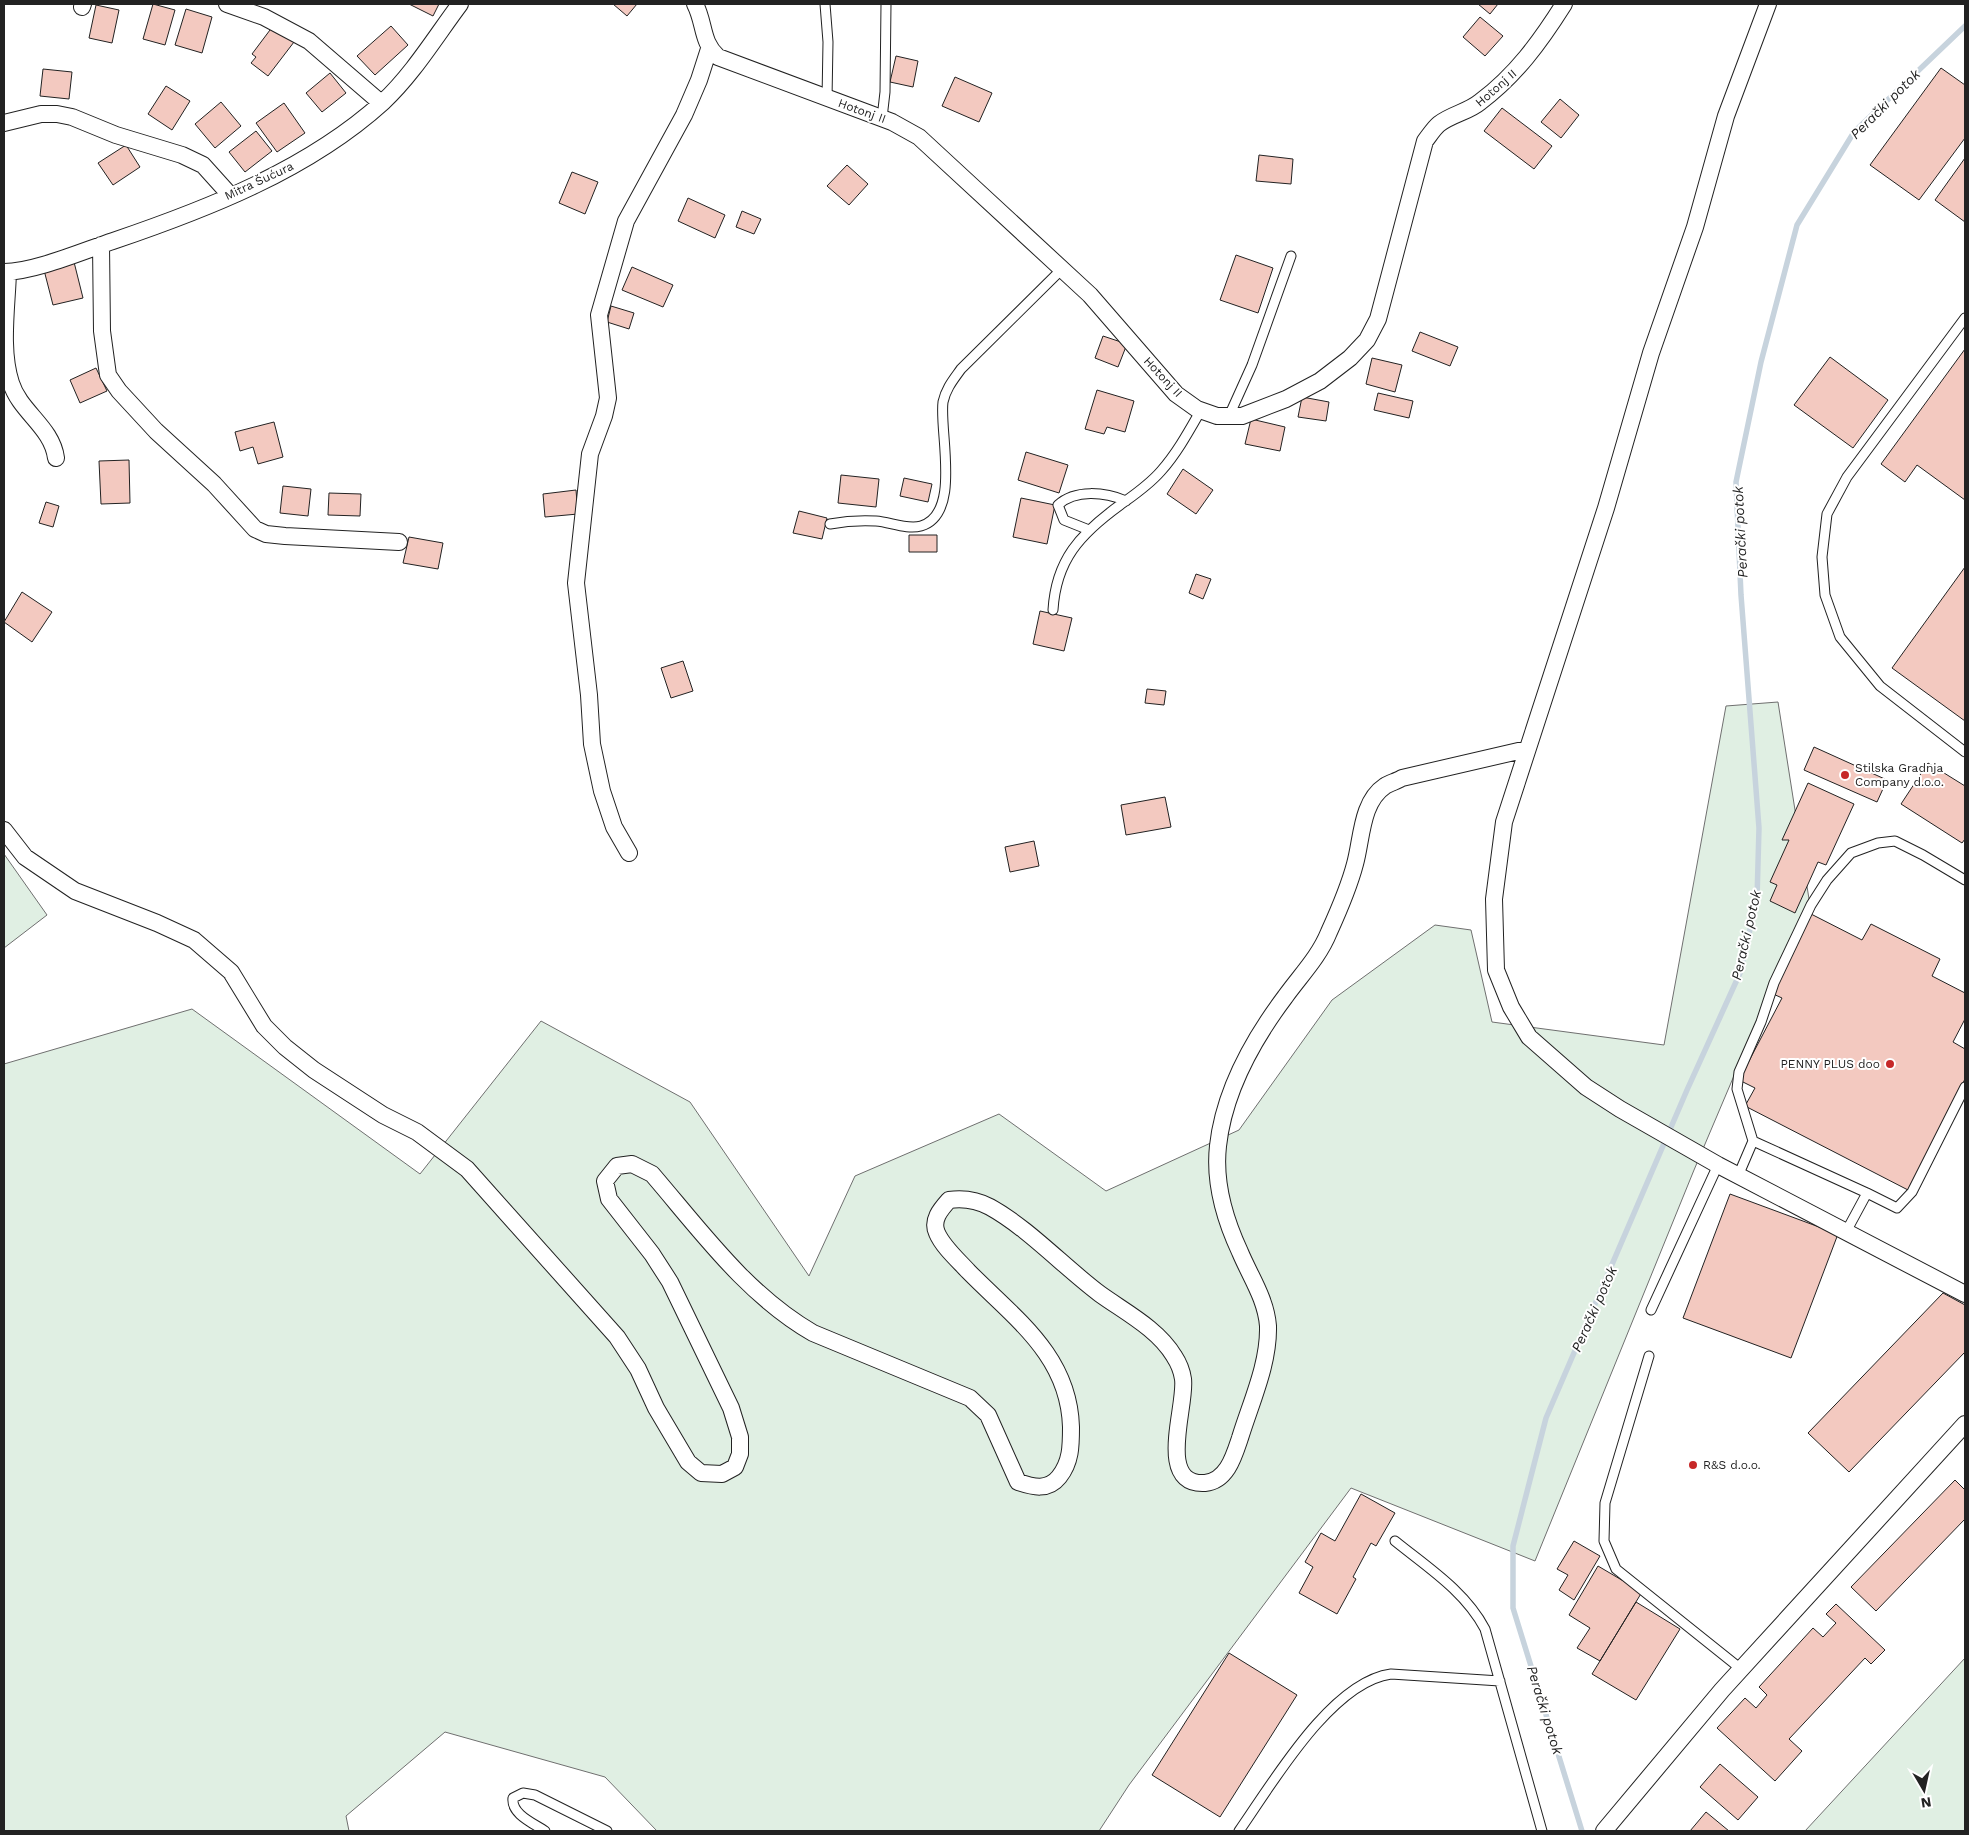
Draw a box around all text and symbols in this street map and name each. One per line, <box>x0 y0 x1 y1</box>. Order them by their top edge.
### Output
street label: Hotonj II <box>1473 66 1519 110</box>
water label: Perački potok <box>1847 66 1923 142</box>
street label: Hotonj II <box>836 96 888 126</box>
street label: Mitra Šućura <box>222 159 296 203</box>
street label: Hotonj II <box>1141 354 1185 400</box>
water label: Perački potok <box>1730 485 1750 578</box>
place label: Stilska Gradnja Company d.o.o. <box>1855 761 1944 789</box>
marker: Stilska Gradnja Company d.o.o. <box>1839 769 1851 781</box>
water label: Perački potok <box>1728 888 1764 982</box>
place label: PENNY PLUS doo <box>1780 1057 1880 1071</box>
marker: PENNY PLUS doo <box>1884 1058 1896 1070</box>
water label: Perački potok <box>1568 1263 1620 1354</box>
place label: R&S d.o.o. <box>1703 1458 1761 1472</box>
marker: R&S d.o.o. <box>1687 1459 1699 1471</box>
water label: Perački potok <box>1524 1664 1566 1757</box>
north arrow <box>1899 1765 1949 1815</box>
text: N <box>1920 1794 1932 1812</box>

